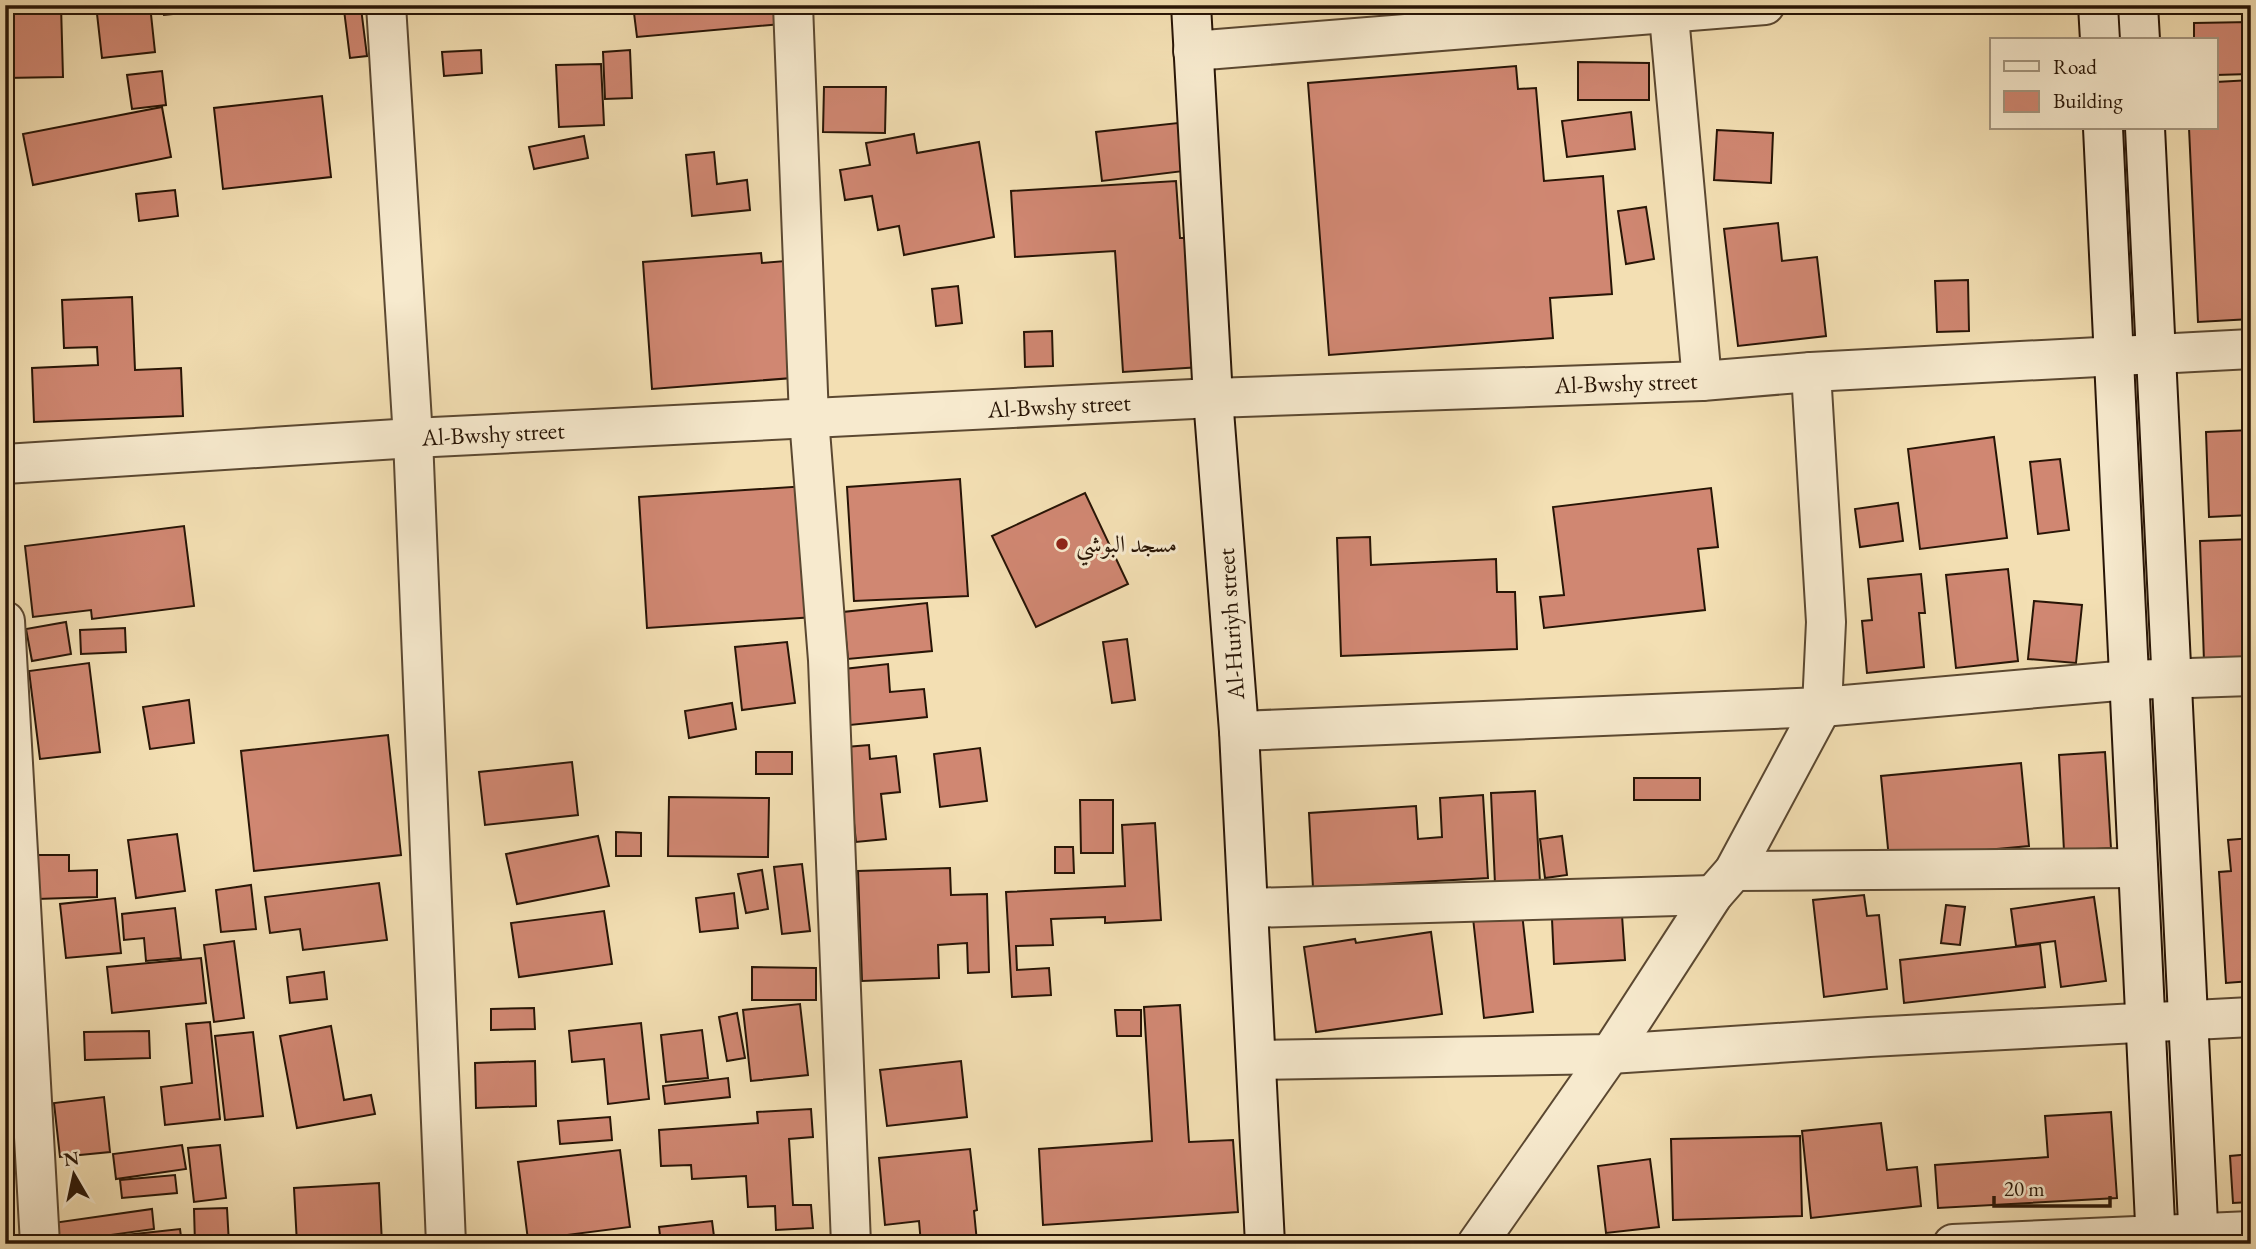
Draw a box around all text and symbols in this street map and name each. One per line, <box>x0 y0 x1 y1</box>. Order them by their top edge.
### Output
legend <box>1990 38 2218 130</box>
text: Road <box>2053 53 2097 80</box>
text: Building <box>2053 87 2123 114</box>
street label: Al-Bwshy street <box>1553 364 1699 401</box>
street label: Al-Bwshy street <box>986 386 1132 425</box>
street label: Al-Bwshy street <box>420 414 566 453</box>
place label: مسجد البوشي <box>1076 528 1177 566</box>
marker: مسجد البوشي <box>1054 536 1070 552</box>
street label: Al-Huriyh street <box>1210 547 1251 702</box>
north arrow <box>38 1140 108 1210</box>
text: N <box>62 1145 82 1172</box>
scale bar <box>1994 1165 2109 1209</box>
text: 20 m <box>2004 1175 2045 1202</box>

